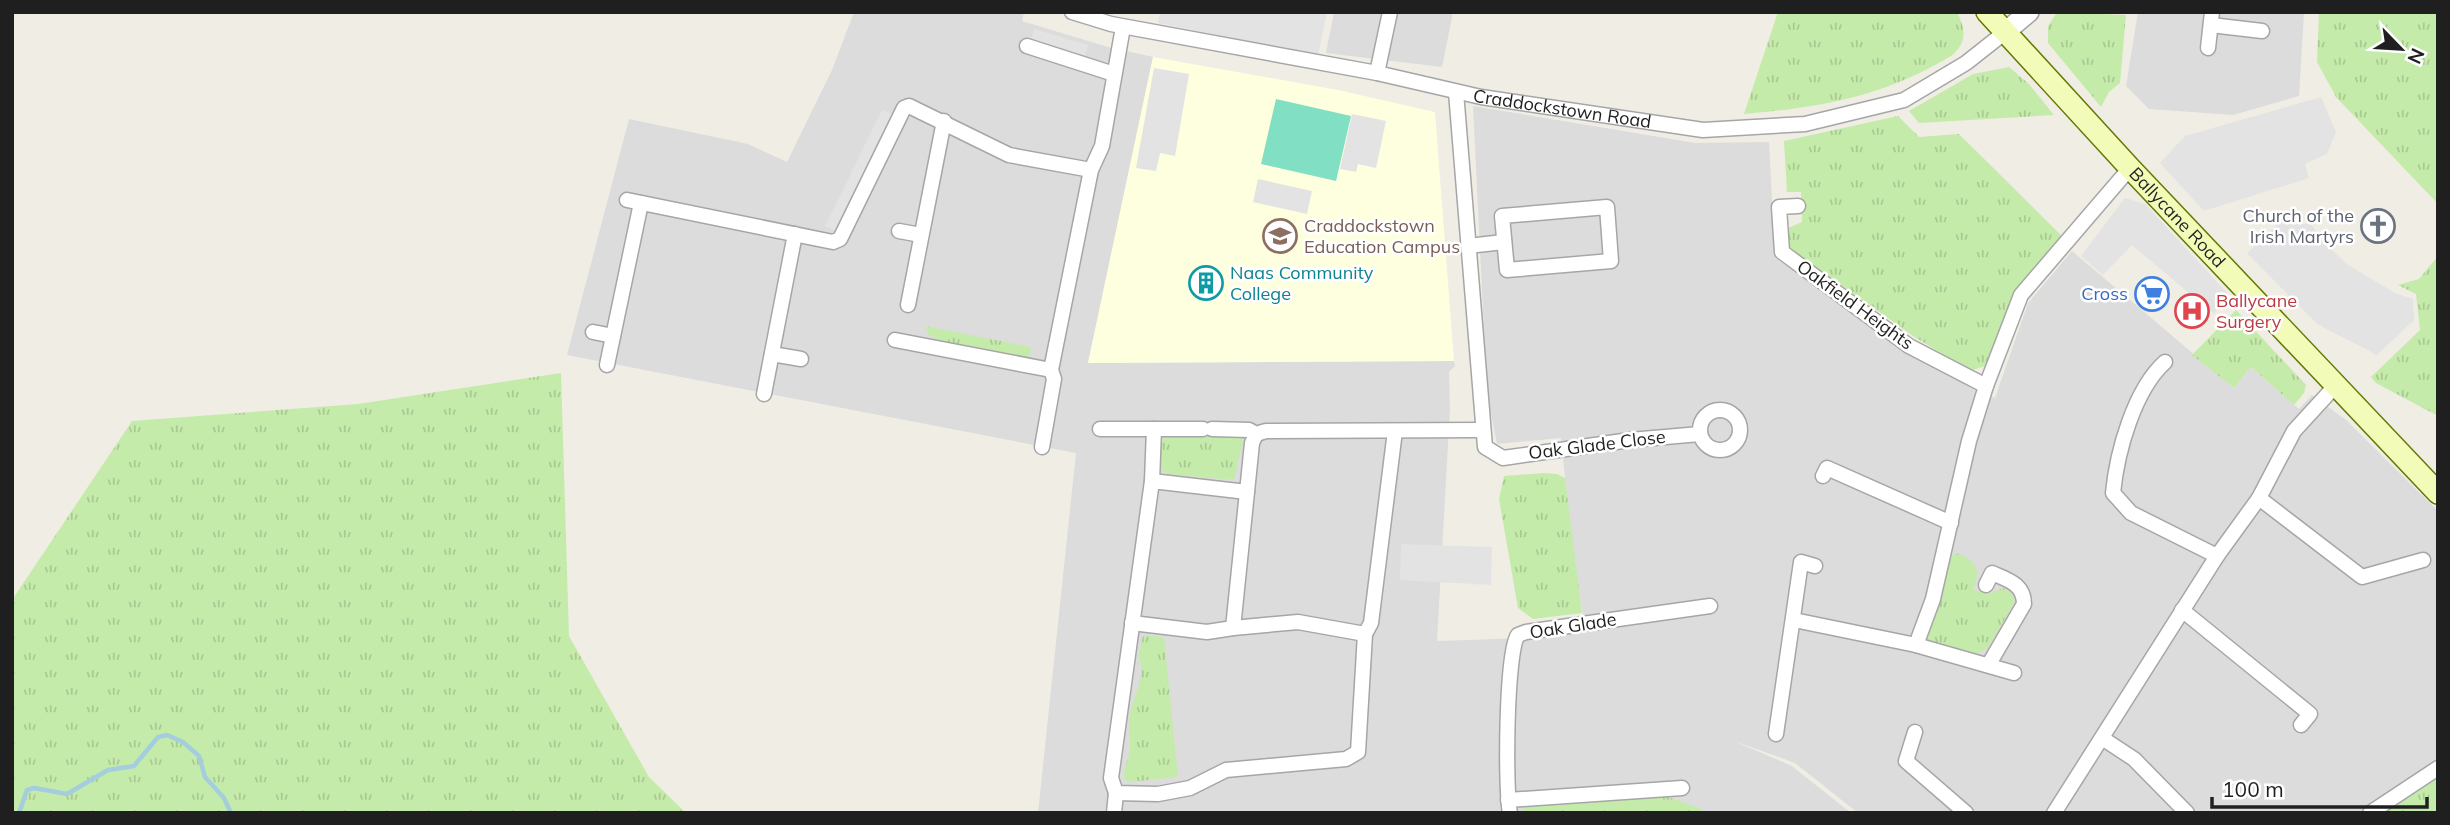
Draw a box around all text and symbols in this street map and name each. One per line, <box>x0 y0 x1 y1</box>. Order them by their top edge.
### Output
north arrow <box>2366 14 2436 84</box>
text: N <box>2402 45 2430 68</box>
street label: Craddockstown Road <box>1471 84 1653 133</box>
street label: Ballycane Road <box>2124 162 2230 272</box>
place label: Church of the Irish Martyrs <box>2243 204 2354 248</box>
church icon: Church of the Irish Martyrs <box>2359 207 2397 245</box>
place label: Craddockstown Education Campus <box>1304 214 1460 258</box>
school or university icon: Craddockstown Education Campus <box>1261 217 1299 255</box>
street label: Oakfield Heights <box>1793 255 1918 355</box>
place label: Naas Community College <box>1230 261 1374 305</box>
building icon: Naas Community College <box>1187 264 1225 302</box>
supermarket icon: Cross <box>2133 275 2171 313</box>
place label: Cross <box>2081 282 2128 305</box>
place label: Ballycane Surgery <box>2216 289 2297 333</box>
hospital icon: Ballycane Surgery <box>2173 292 2211 330</box>
street label: Oak Glade Close <box>1527 425 1667 464</box>
street label: Oak Glade <box>1528 607 1618 644</box>
scale bar <box>2212 766 2427 810</box>
text: 100 m <box>2222 776 2284 802</box>

